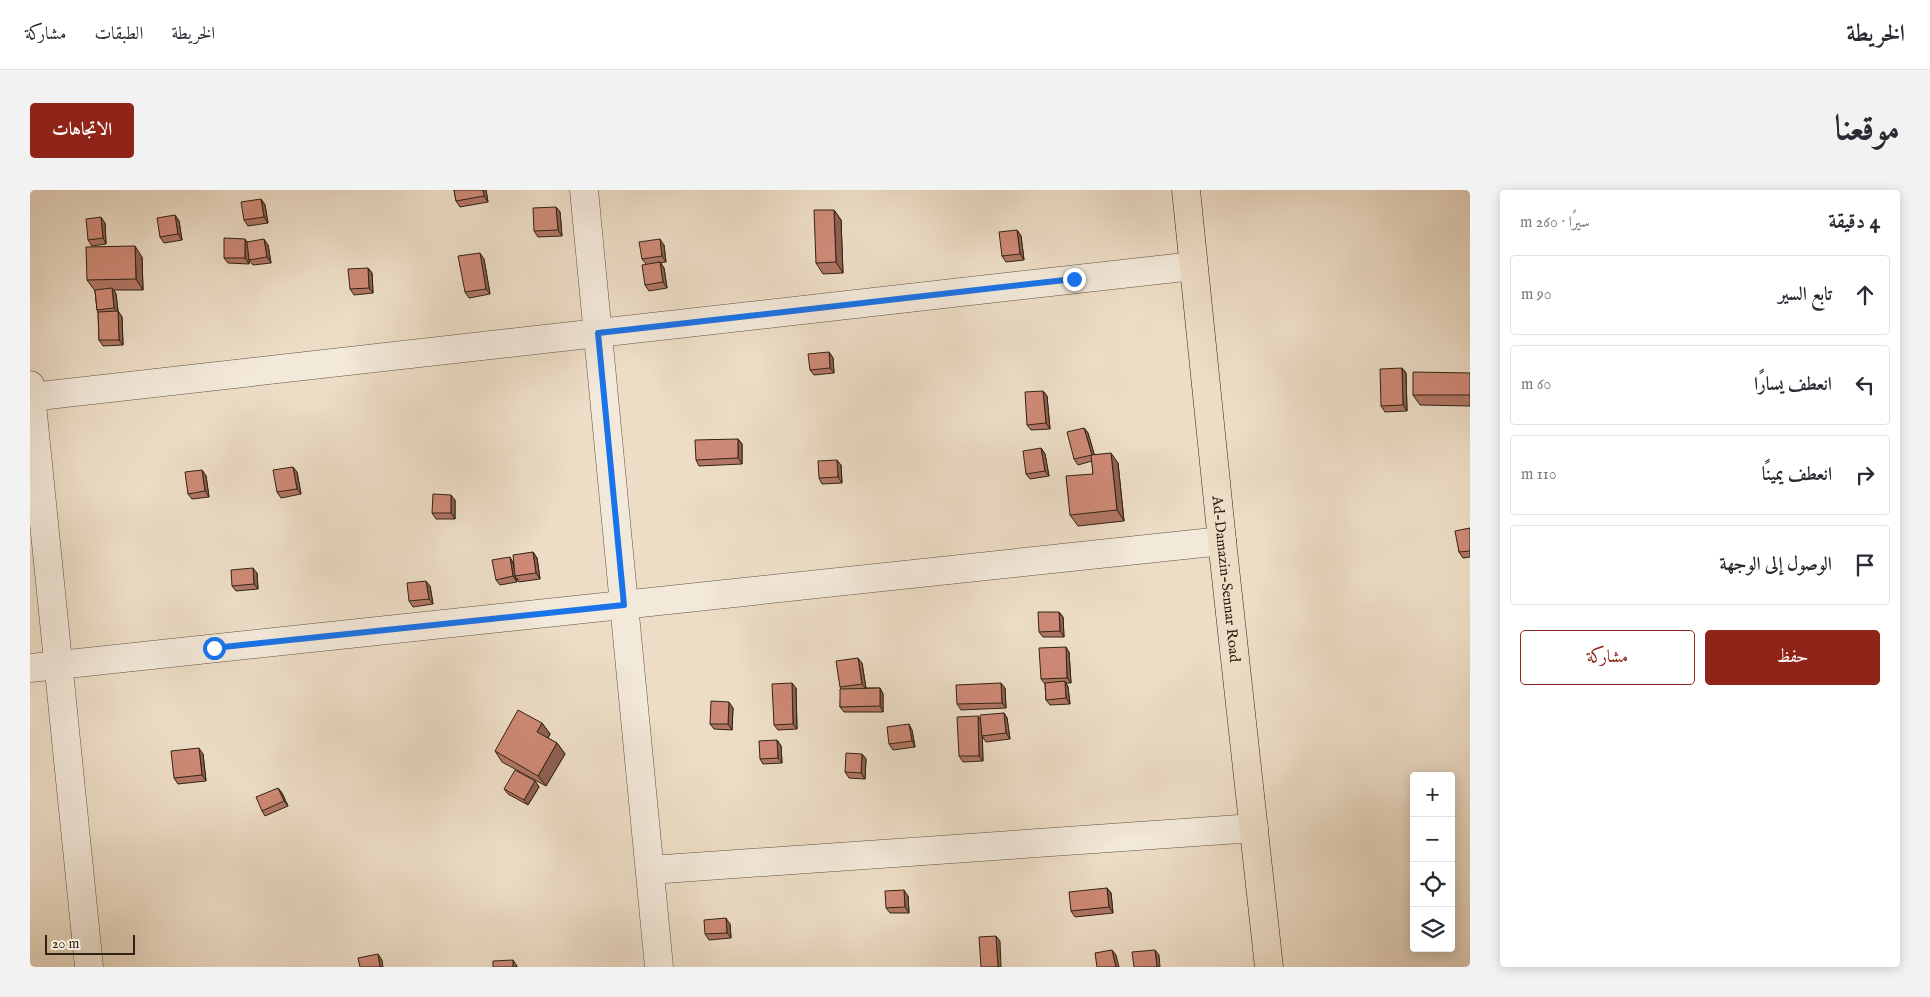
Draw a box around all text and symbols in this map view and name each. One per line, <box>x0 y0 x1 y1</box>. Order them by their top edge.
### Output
text: الخريطة <box>1847 19 1905 50</box>
text: مشاركة <box>25 23 66 46</box>
text: الطبقات <box>94 23 143 46</box>
text: الخريطة <box>171 23 215 46</box>
button: الاتجاهات <box>30 103 134 158</box>
text: موقعنا <box>1835 107 1900 152</box>
text: 4 دقيقة <box>1828 209 1880 236</box>
text: سيرًا · 260 m <box>1520 213 1590 233</box>
route end <box>1063 268 1086 291</box>
icon: ahead <box>1851 281 1879 309</box>
text: تابع السير <box>1778 283 1832 307</box>
text: 90 m <box>1521 285 1552 305</box>
icon: left <box>1851 371 1879 399</box>
text: انعطف يسارًا <box>1754 373 1832 397</box>
text: 60 m <box>1521 375 1551 395</box>
icon: right <box>1851 461 1879 489</box>
text: انعطف يمينًا <box>1762 463 1832 487</box>
text: 110 m <box>1521 465 1557 485</box>
street label: Ad-Damazin-Sennar Road <box>1207 494 1244 664</box>
icon: arrive <box>1851 551 1879 579</box>
text: الوصول إلى الوجهة <box>1720 553 1832 577</box>
button: مشاركة <box>1520 630 1695 685</box>
button: حفظ <box>1705 630 1880 685</box>
route start <box>203 637 226 660</box>
map controls <box>1410 772 1455 952</box>
button: + <box>1410 772 1455 817</box>
button: − <box>1410 817 1455 862</box>
button: locate <box>1410 862 1455 907</box>
button: layers <box>1410 907 1455 952</box>
scale bar <box>45 932 135 955</box>
text: 20 m <box>52 935 79 953</box>

